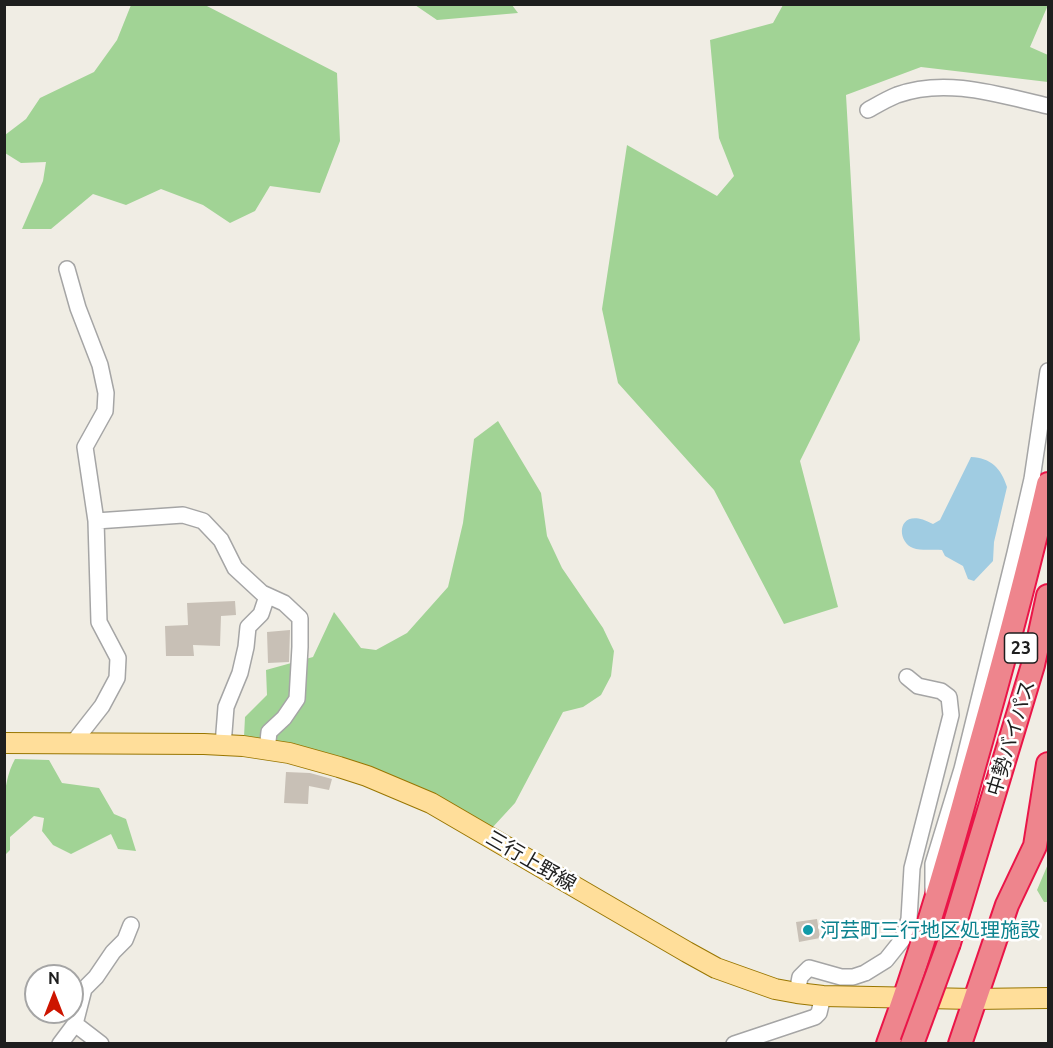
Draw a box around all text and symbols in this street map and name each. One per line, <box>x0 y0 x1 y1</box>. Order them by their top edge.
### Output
road number: 23 <box>1004 633 1038 663</box>
street label: 中勢バイパス <box>982 677 1040 799</box>
street label: 三行上野線 <box>482 826 580 896</box>
place label: 河芸町三行地区処理施設 <box>820 918 1040 942</box>
marker: 河芸町三行地区処理施設 <box>801 923 815 937</box>
north arrow <box>24 964 84 1024</box>
text: N <box>48 969 60 987</box>

